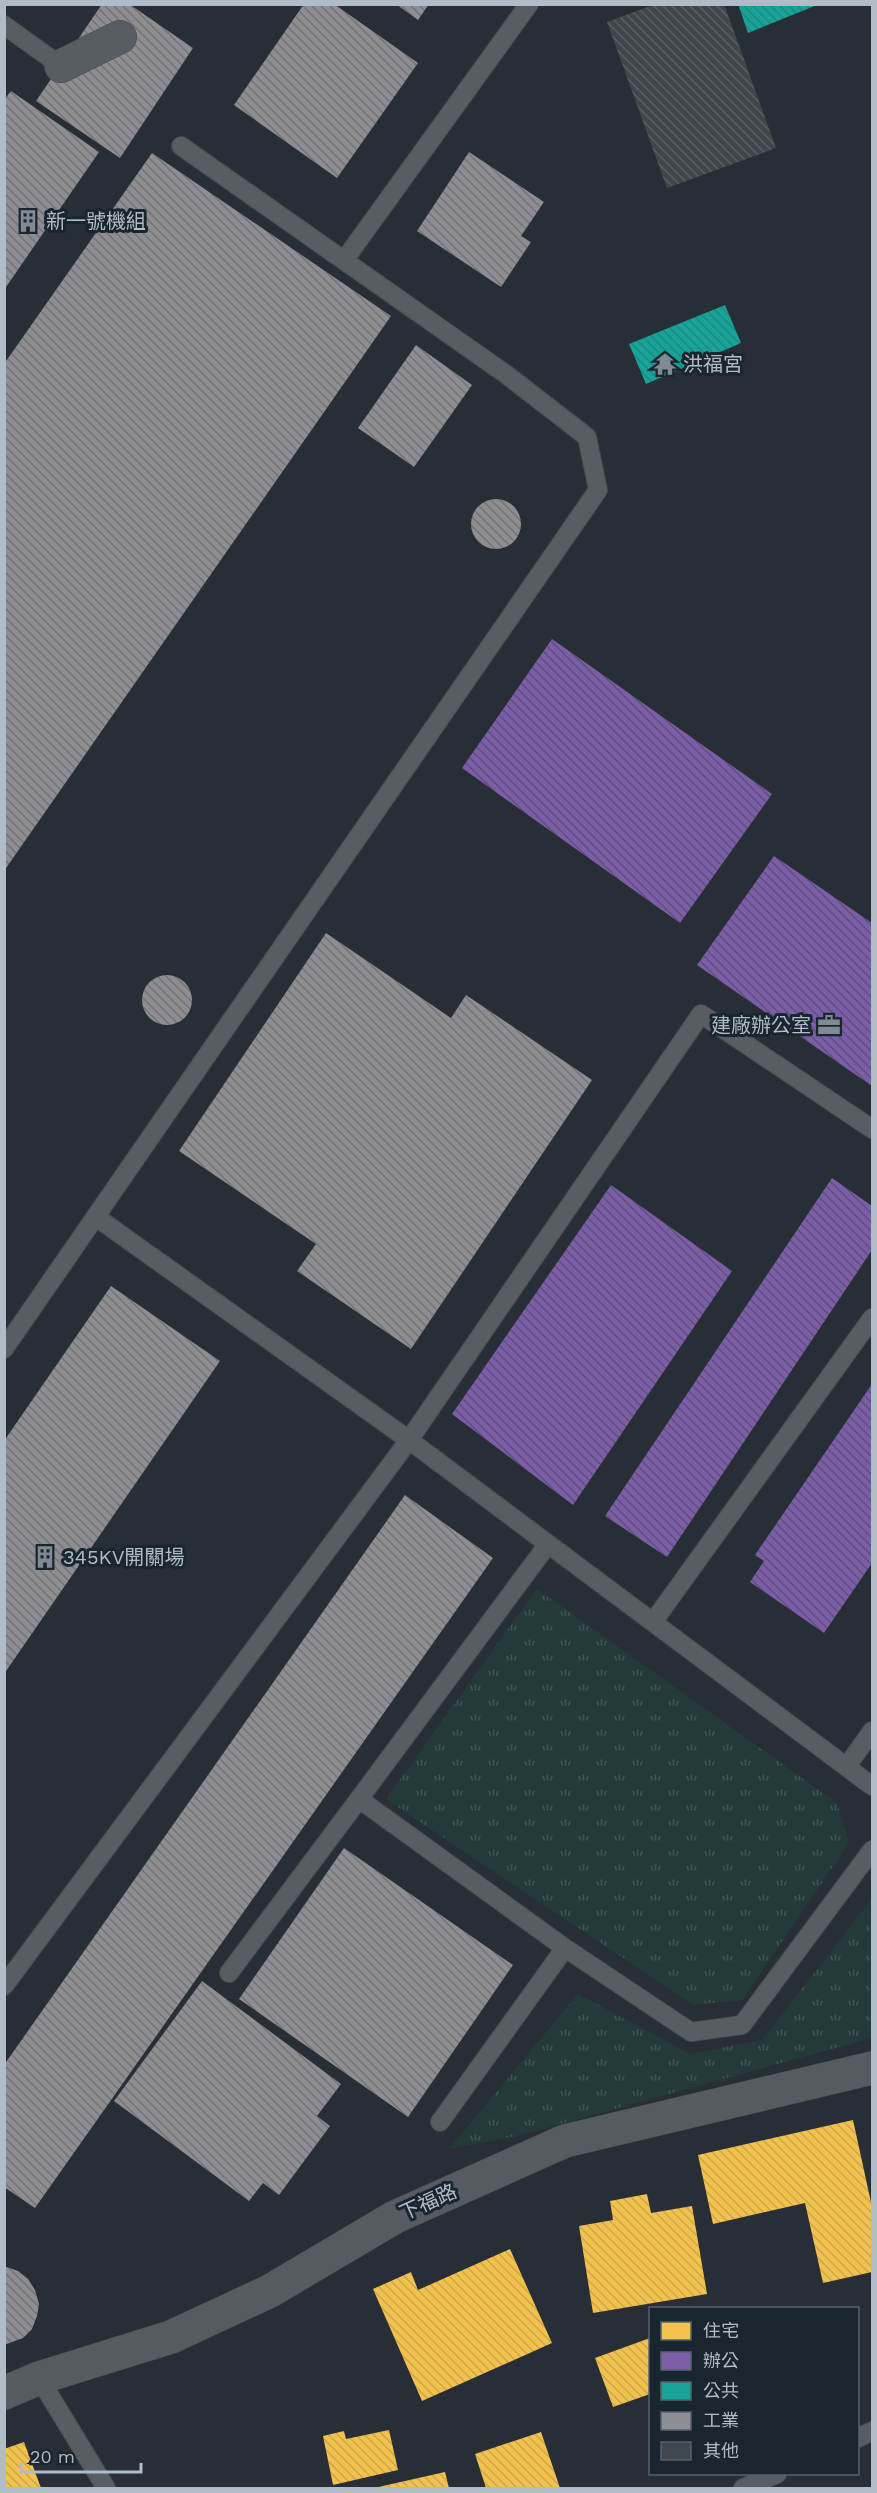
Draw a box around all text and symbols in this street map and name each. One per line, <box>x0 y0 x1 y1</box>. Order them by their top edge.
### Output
building icon: 新一號機組 <box>15 208 41 234</box>
place label: 新一號機組 <box>46 209 146 233</box>
temple icon: 洪福宮 <box>652 351 678 377</box>
place label: 洪福宮 <box>683 352 743 376</box>
office icon: 建廠辦公室 <box>816 1012 842 1038</box>
place label: 建廠辦公室 <box>711 1013 811 1037</box>
building icon: 345KV開關場 <box>32 1544 58 1570</box>
place label: 345KV開關場 <box>63 1545 185 1569</box>
street label: 下福路 <box>396 2179 460 2225</box>
legend <box>649 2307 859 2475</box>
text: 住宅 <box>703 2320 739 2341</box>
text: 辦公 <box>703 2350 739 2371</box>
text: 公共 <box>703 2380 739 2401</box>
text: 工業 <box>703 2410 739 2431</box>
scale bar <box>21 2436 141 2474</box>
text: 其他 <box>703 2440 739 2461</box>
text: 20 m <box>30 2446 75 2467</box>

